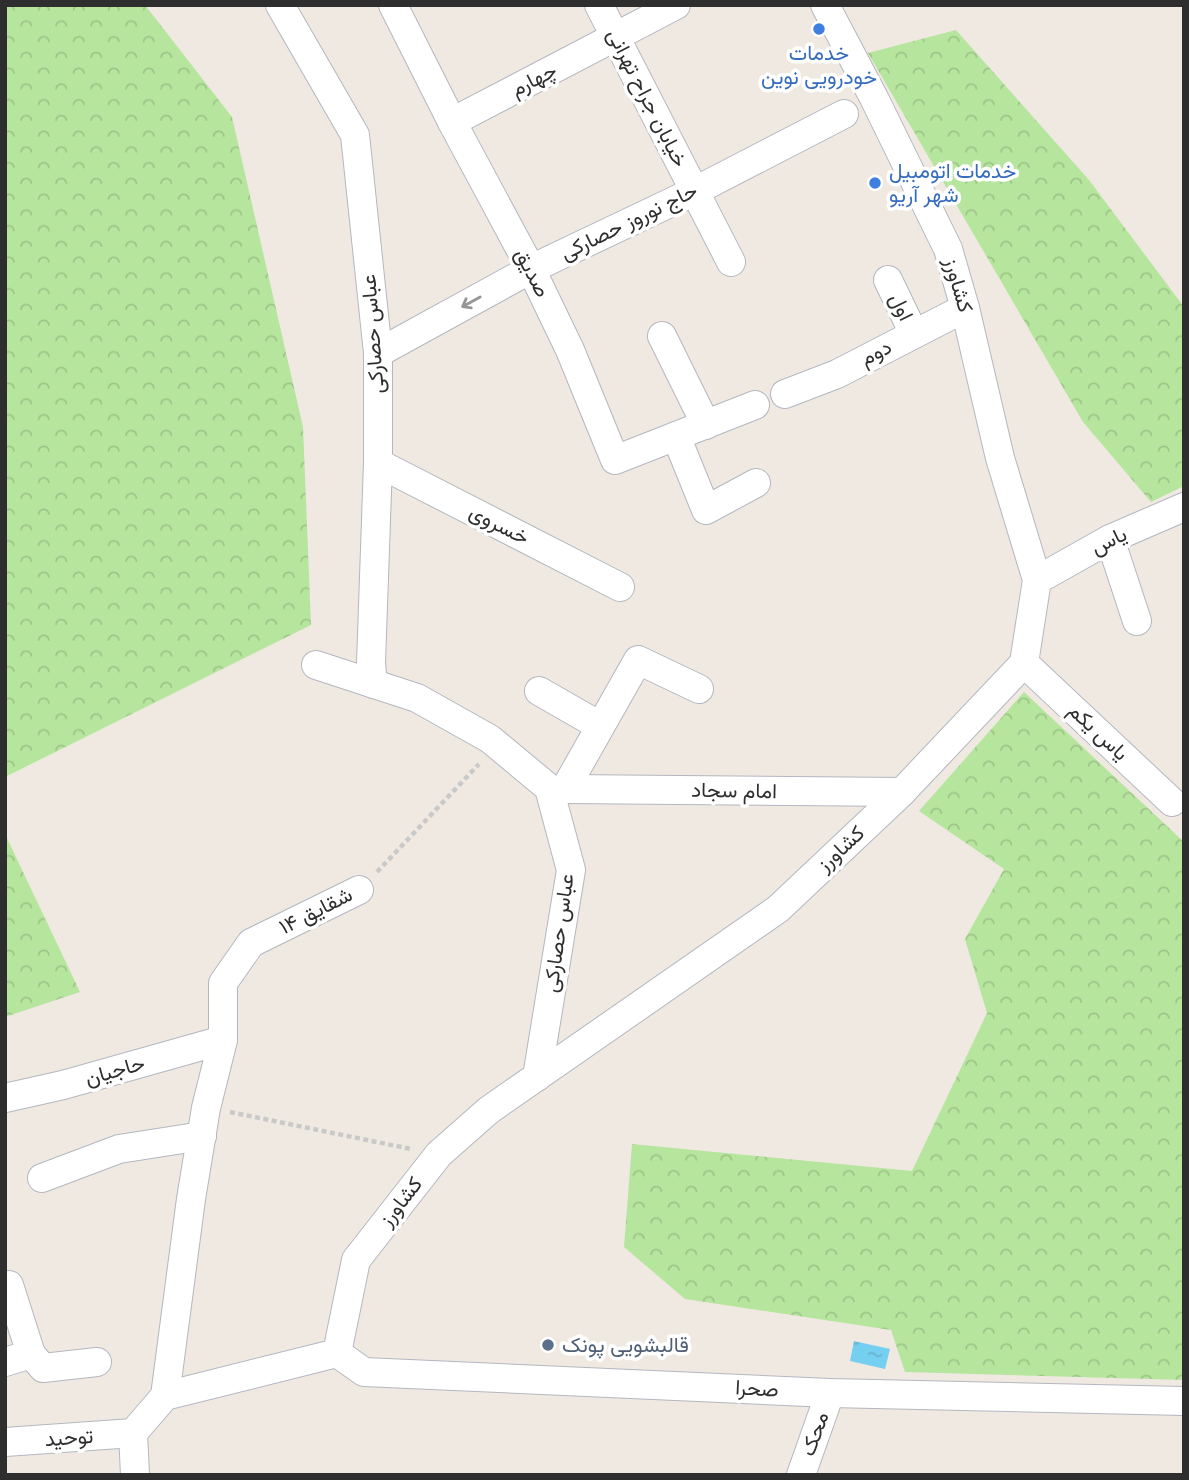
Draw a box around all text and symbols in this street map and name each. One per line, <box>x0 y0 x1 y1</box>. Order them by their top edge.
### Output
marker: خدمات خودرویی نوین <box>811 21 827 37</box>
street label: خیابان جراح تهرانی <box>601 25 693 172</box>
place label: خدمات خودرویی نوین <box>761 41 877 90</box>
street label: چهارم <box>507 58 562 103</box>
place label: خدمات اتومبیل شهر آریو <box>889 159 1016 208</box>
marker: خدمات اتومبیل شهر آریو <box>867 175 883 191</box>
street label: حاج نوروز حصارکی <box>557 178 702 267</box>
street label: صدیق <box>509 244 555 302</box>
street label: کشاورز <box>938 254 978 315</box>
street label: عباس حصارکی <box>356 273 390 395</box>
street label: اول <box>884 289 918 325</box>
one-way arrow <box>462 295 482 309</box>
street label: دوم <box>856 335 896 372</box>
street label: خسروی <box>465 499 533 551</box>
street label: یاس <box>1087 522 1131 560</box>
street label: یاس یکم <box>1062 698 1133 767</box>
street label: امام سجاد <box>691 778 777 805</box>
street label: کشاورز <box>811 821 870 878</box>
street label: عباس حصارکی <box>538 872 580 994</box>
street label: شقایق ۱۴ <box>275 882 357 940</box>
street label: حاجیان <box>82 1051 148 1091</box>
street label: کشاورز <box>373 1172 428 1233</box>
place label: قالبشویی پونک <box>562 1333 689 1359</box>
marker: قالبشویی پونک <box>540 1337 556 1353</box>
street label: صحرا <box>735 1375 779 1403</box>
street label: محک <box>796 1408 834 1460</box>
street label: توحید <box>44 1424 94 1452</box>

